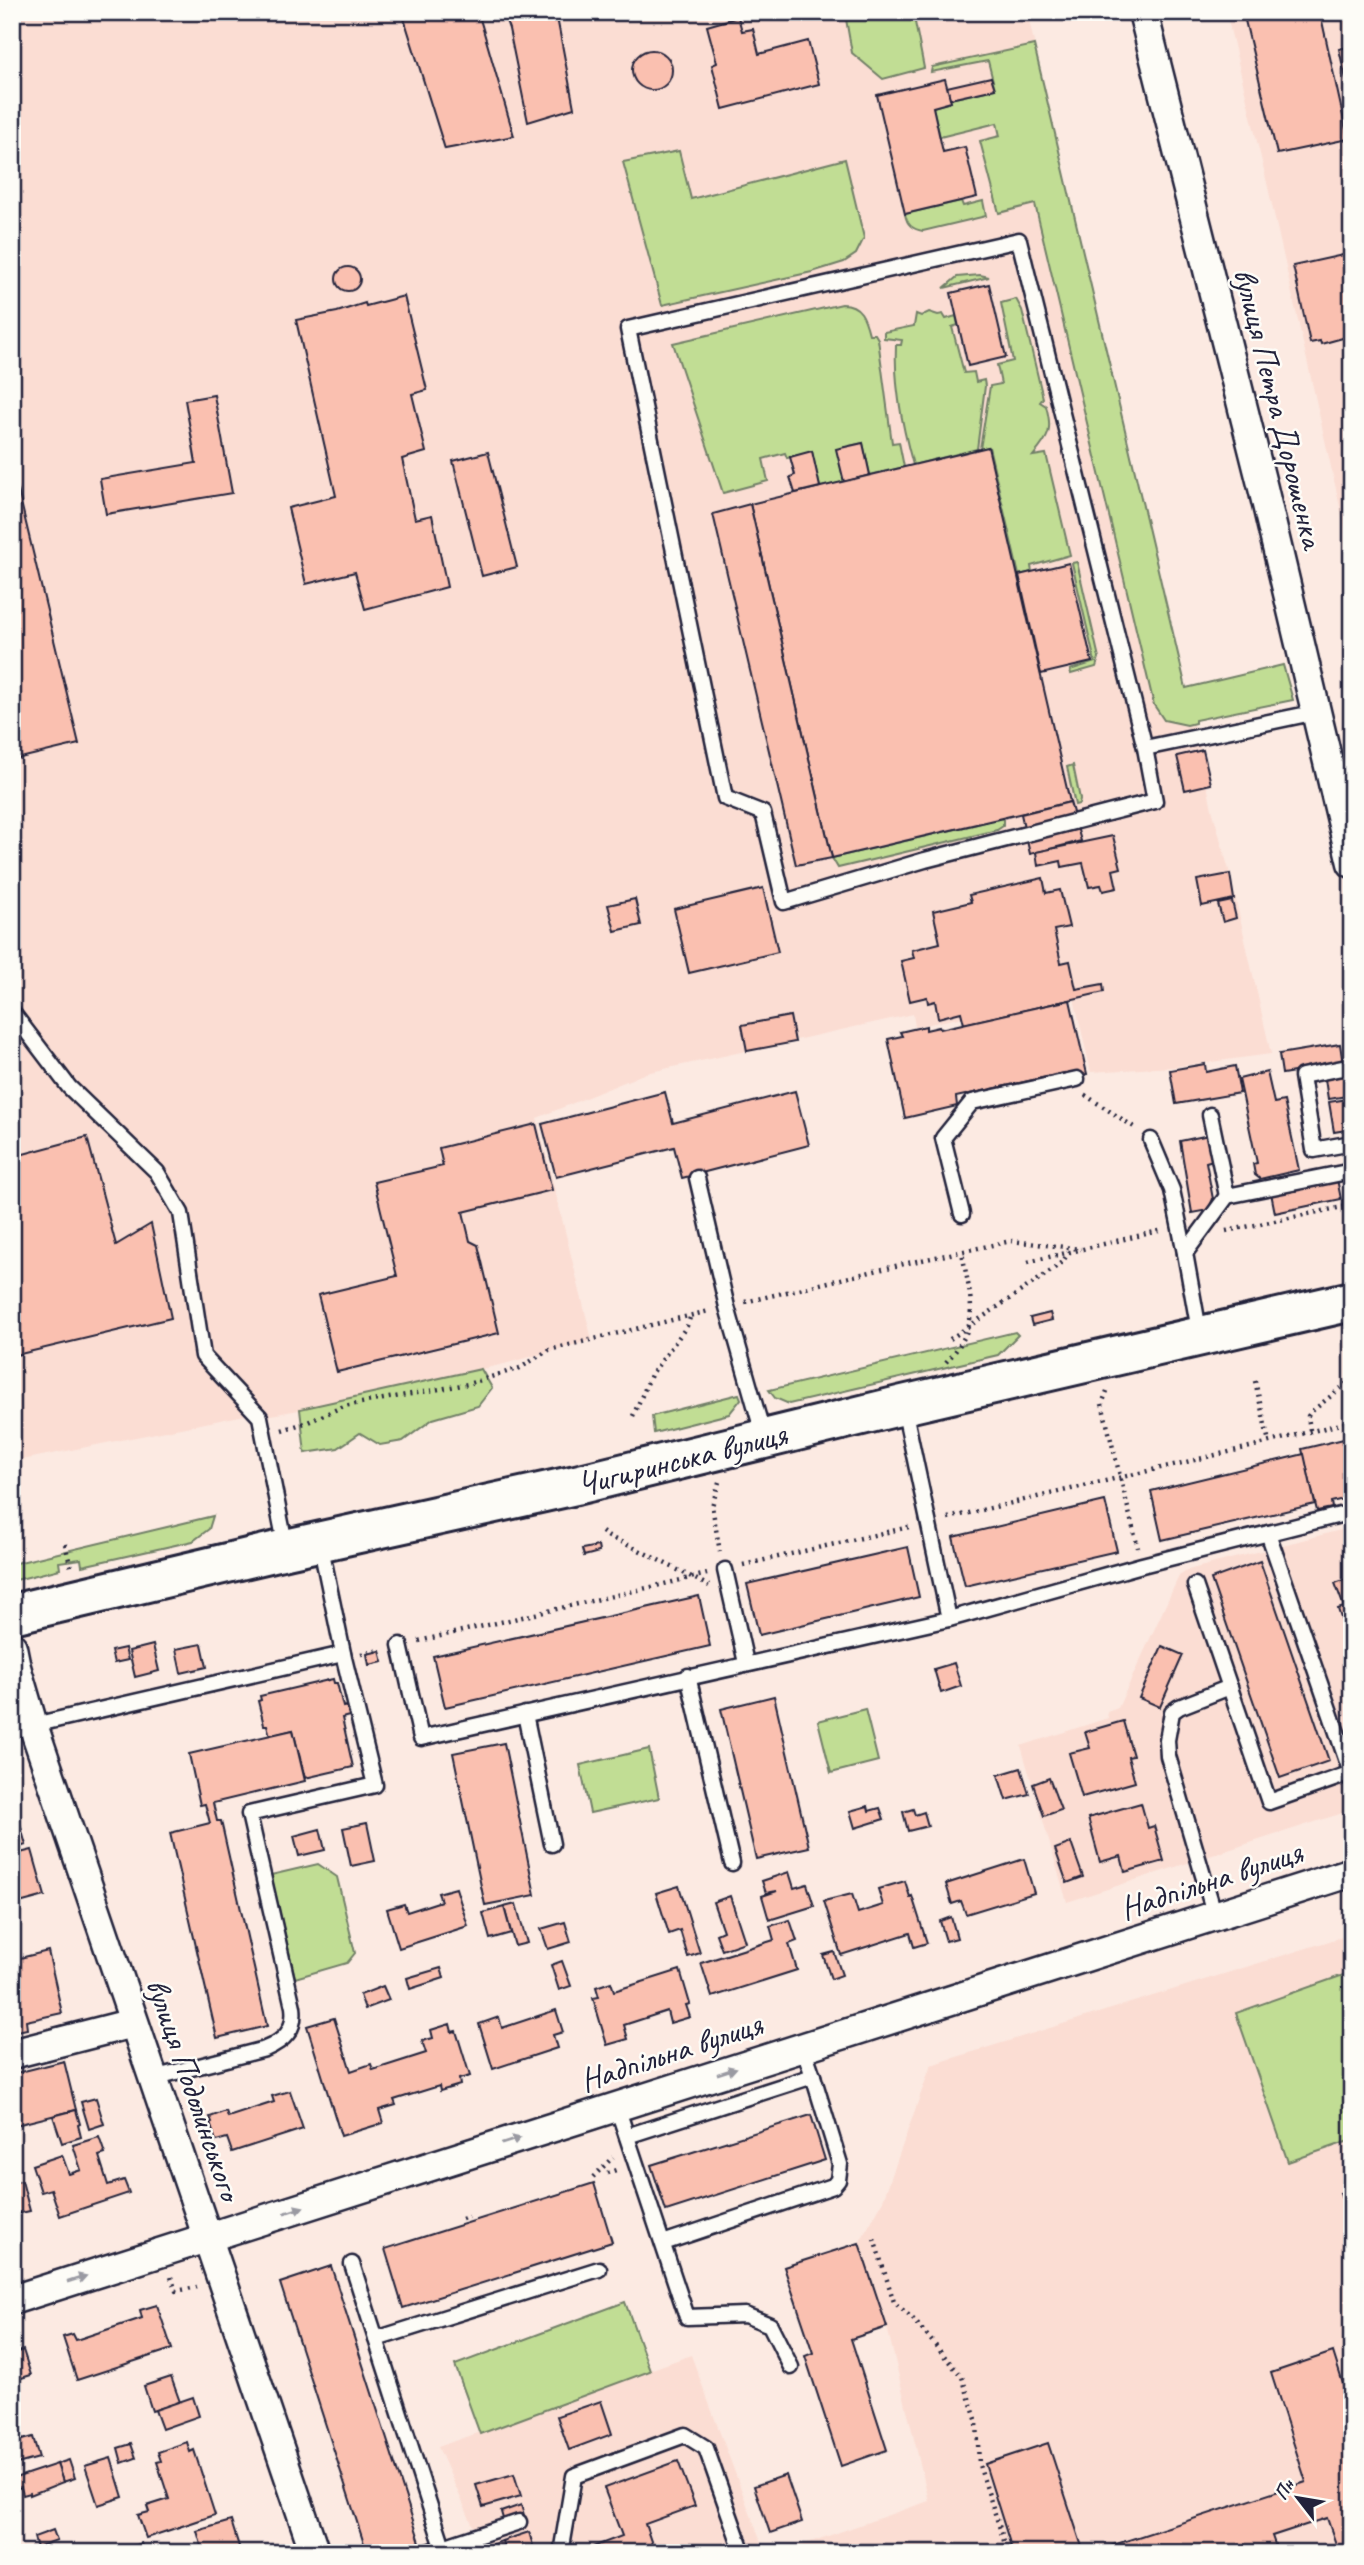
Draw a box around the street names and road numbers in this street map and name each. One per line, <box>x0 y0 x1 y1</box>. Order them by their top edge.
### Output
street label: вулиця Петра Дорошенка <box>1224 264 1335 555</box>
street label: Чигиринська вулиця <box>573 1412 792 1505</box>
street label: Надпільна вулиця <box>1115 1830 1308 1929</box>
street label: вулиця Подолинського <box>136 1973 253 2209</box>
street label: Надпільна вулиця <box>575 2002 768 2101</box>

